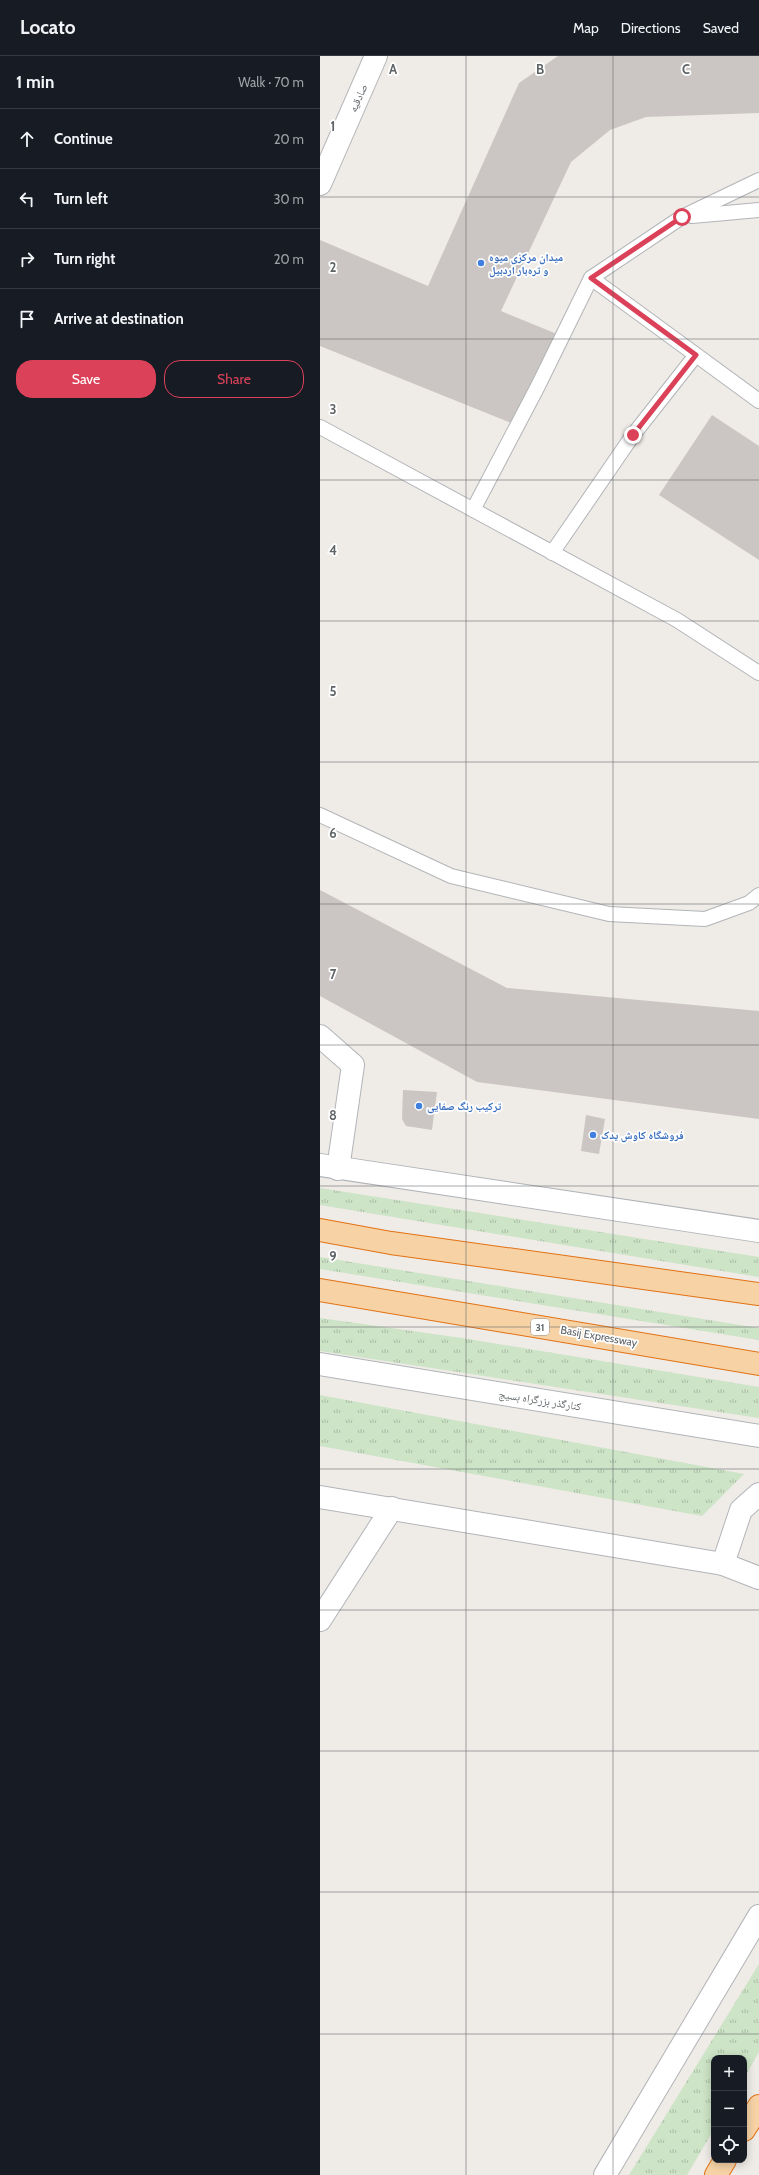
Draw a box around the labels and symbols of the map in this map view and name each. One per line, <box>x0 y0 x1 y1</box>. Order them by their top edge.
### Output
text: A <box>389 61 398 77</box>
text: B <box>536 61 544 77</box>
text: C <box>682 61 690 77</box>
street label: صادقیه <box>346 82 370 114</box>
text: 1 <box>331 118 335 134</box>
route start <box>673 208 691 226</box>
place label: میدان مرکزی میوه و تره‌بار اردبیل <box>489 250 563 278</box>
marker: میدان مرکزی میوه و تره‌بار اردبیل <box>476 258 486 268</box>
text: 2 <box>330 259 337 275</box>
text: 3 <box>329 401 337 417</box>
route end <box>624 426 642 444</box>
text: 4 <box>329 542 337 558</box>
text: 5 <box>330 683 337 699</box>
text: 6 <box>329 825 337 841</box>
text: 7 <box>330 966 337 982</box>
place label: ترکیب رنگ صفایی <box>427 1099 502 1114</box>
marker: ترکیب رنگ صفایی <box>414 1101 424 1111</box>
text: 8 <box>329 1107 337 1123</box>
place label: فروشگاه کاوش یدک <box>601 1128 684 1143</box>
marker: فروشگاه کاوش یدک <box>588 1130 598 1140</box>
text: 9 <box>329 1248 337 1264</box>
road number: 31 <box>531 1319 549 1335</box>
street label: Basij Expressway <box>560 1322 639 1350</box>
street label: کنارگذر بزرگراه بسیج <box>498 1387 583 1413</box>

